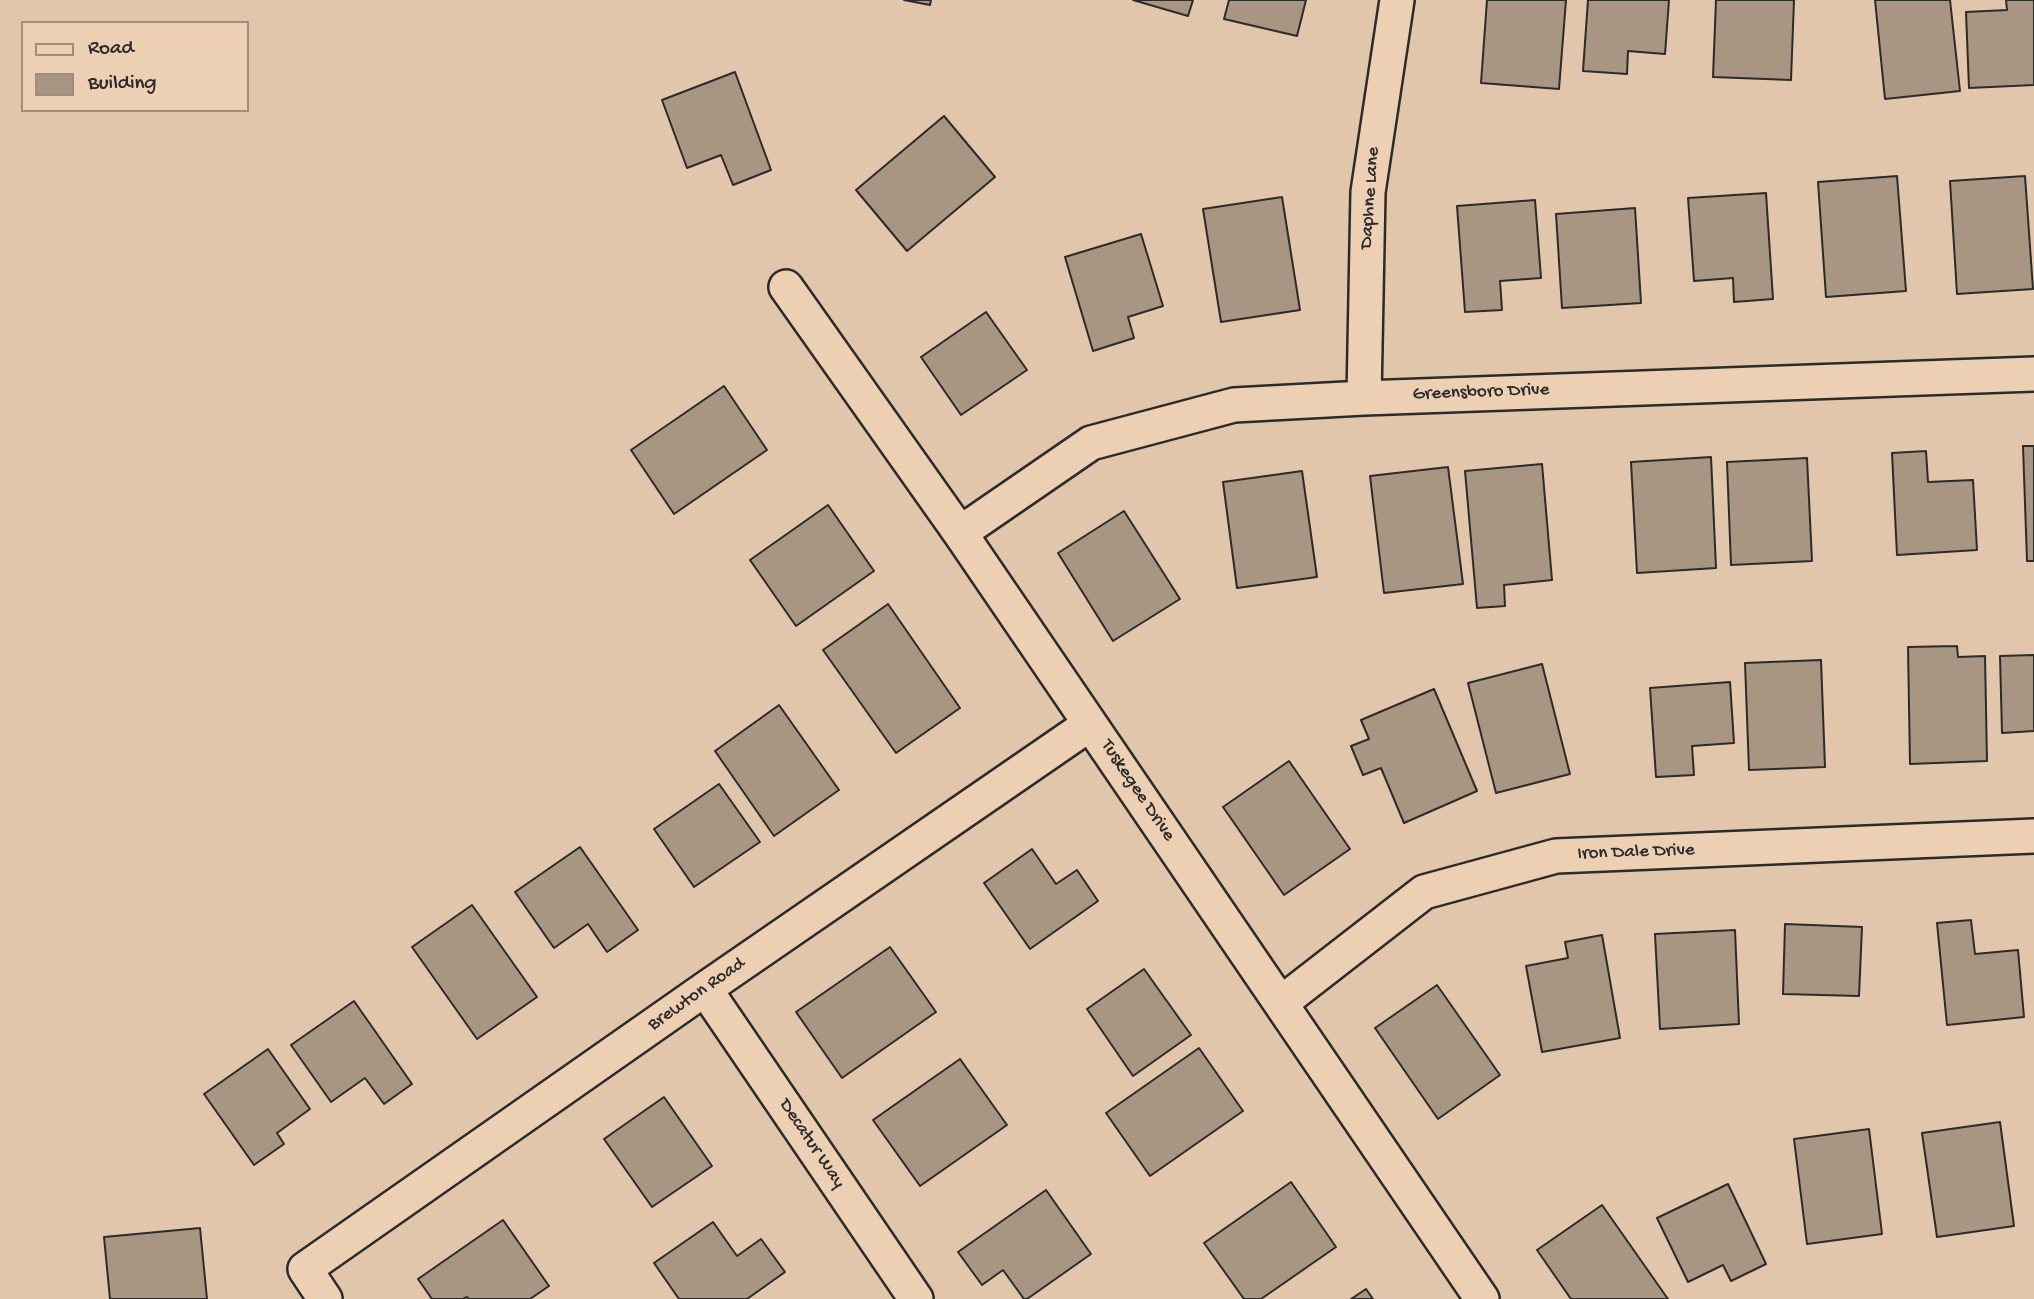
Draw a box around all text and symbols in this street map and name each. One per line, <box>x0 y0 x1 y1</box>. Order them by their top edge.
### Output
legend <box>21 21 248 112</box>
text: Road <box>88 37 134 62</box>
text: Building <box>88 72 157 97</box>
street label: Daphne Lane <box>1356 146 1386 250</box>
street label: Greensboro Drive <box>1412 379 1550 407</box>
street label: Tuskegee Drive <box>1095 736 1179 846</box>
street label: Iron Dale Drive <box>1577 840 1695 866</box>
street label: Brewton Road <box>644 953 750 1037</box>
street label: Decatur Way <box>773 1095 849 1193</box>

